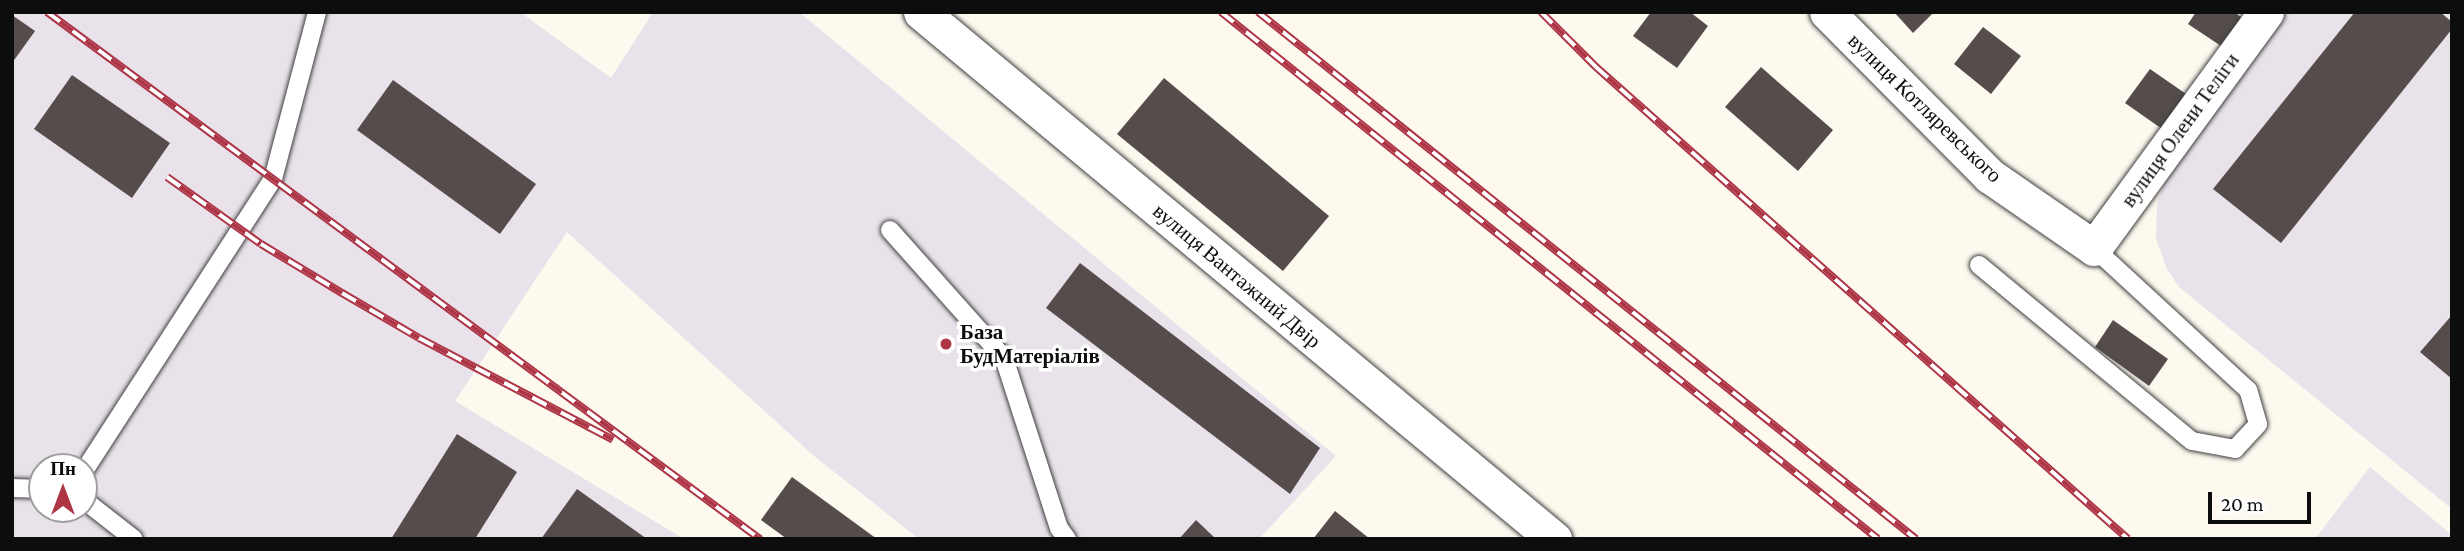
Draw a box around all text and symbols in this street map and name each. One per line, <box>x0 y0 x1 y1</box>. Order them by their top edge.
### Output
street label: вулиця Котляревського <box>1843 28 2007 188</box>
street label: вулиця Олени Теліги <box>2116 48 2244 212</box>
street label: вулиця Вантажний Двір <box>1148 198 1326 354</box>
place label: База БудМатеріалів <box>960 319 1100 369</box>
marker: База БудМатеріалів <box>938 336 954 352</box>
north arrow <box>28 453 98 523</box>
text: Пн <box>50 458 76 479</box>
scale bar <box>2212 477 2315 522</box>
text: 20 m <box>2221 492 2264 516</box>

